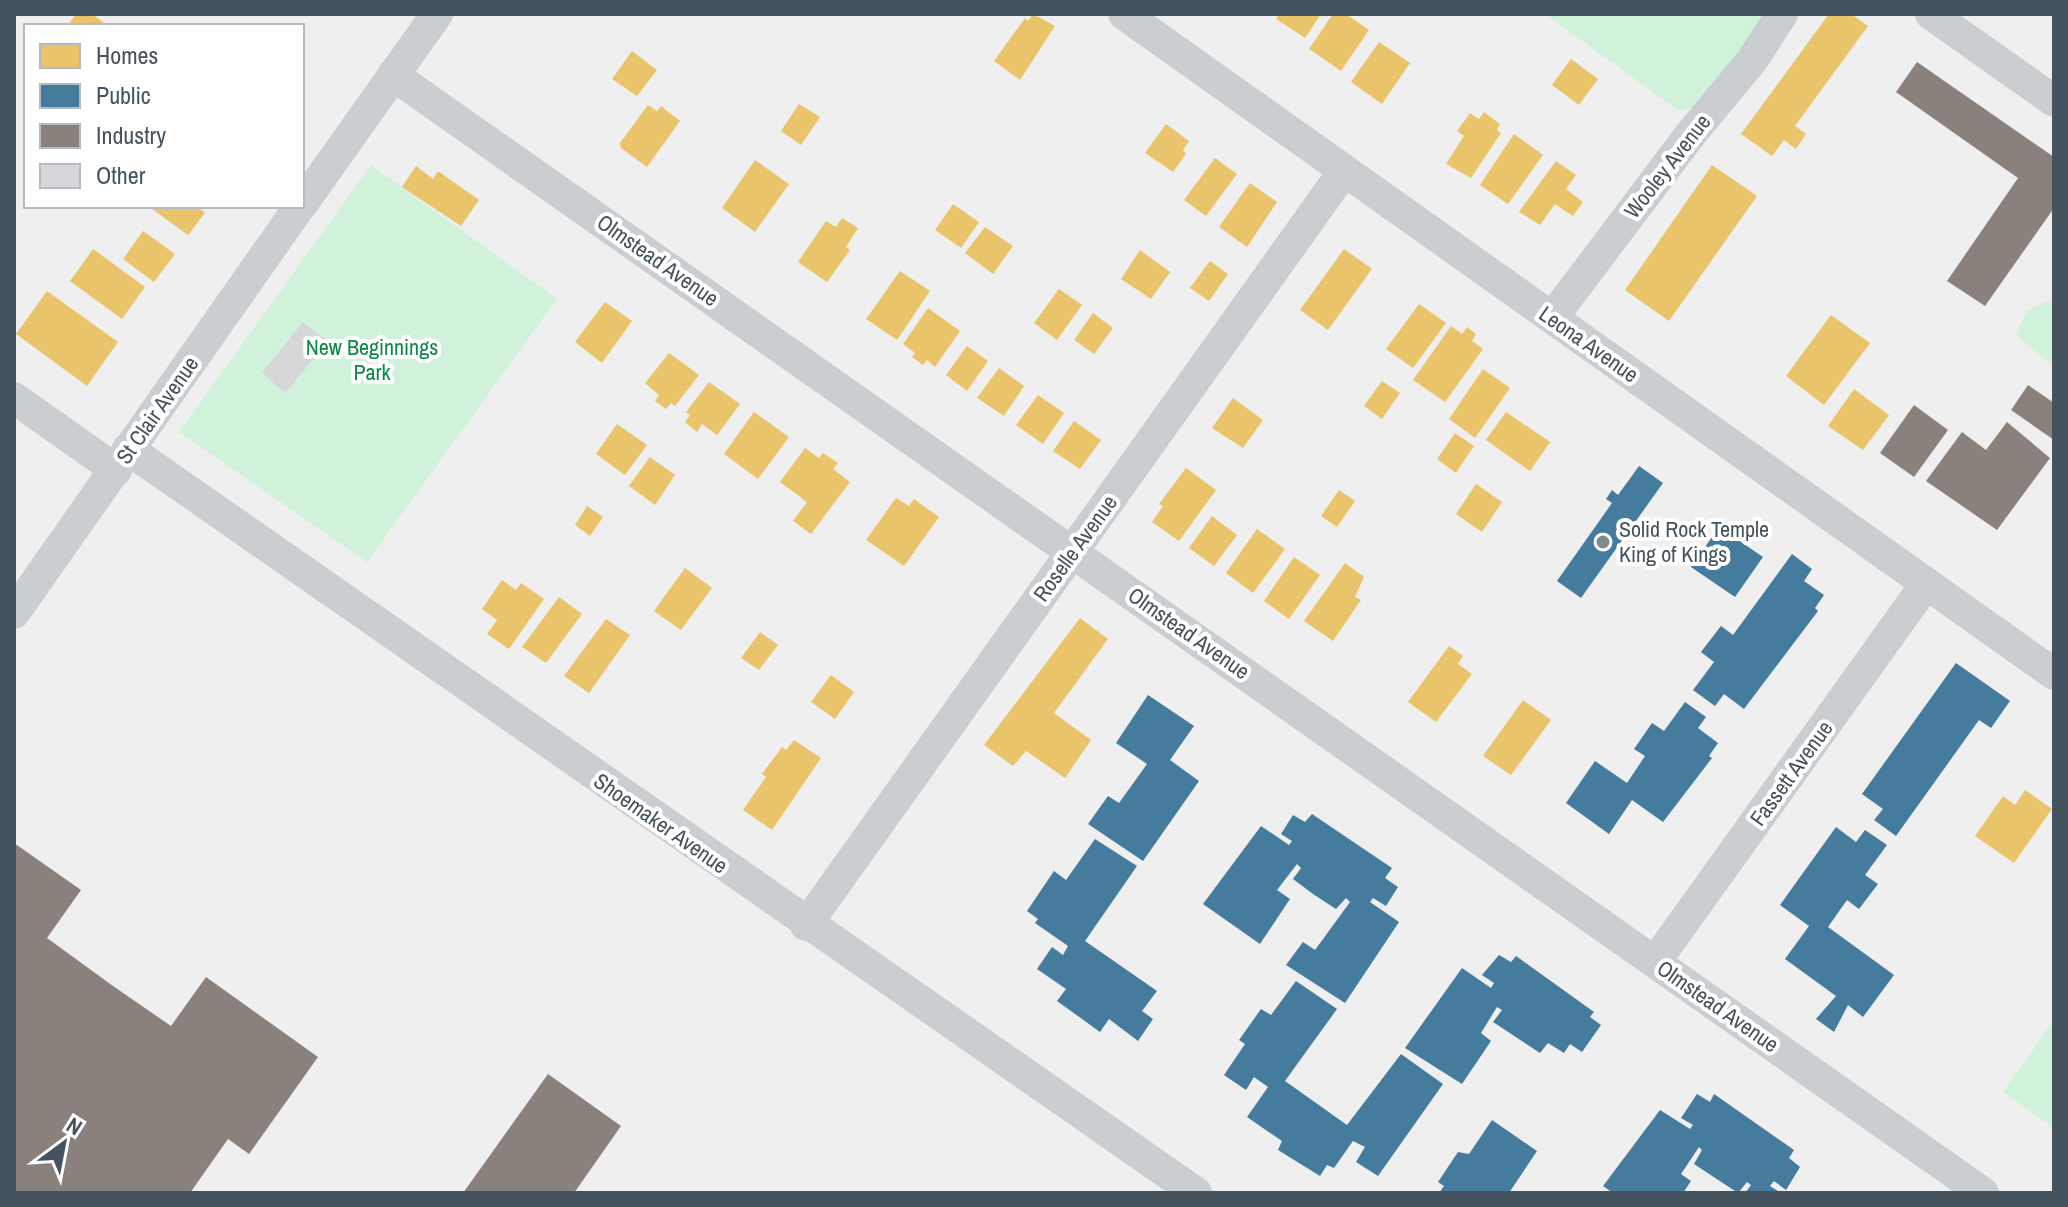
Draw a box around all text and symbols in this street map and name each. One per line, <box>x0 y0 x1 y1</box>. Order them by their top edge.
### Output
legend <box>24 24 304 208</box>
text: Homes <box>96 39 158 71</box>
text: Public <box>96 79 151 111</box>
street label: Wooley Avenue <box>1617 108 1717 224</box>
text: Industry <box>96 119 166 151</box>
text: Other <box>96 159 146 191</box>
street label: Olmstead Avenue <box>591 207 725 313</box>
street label: Leona Avenue <box>1533 299 1645 389</box>
park label: New Beginnings Park <box>306 332 438 387</box>
street label: St Clair Avenue <box>109 350 205 470</box>
street label: Roselle Avenue <box>1026 489 1124 607</box>
place label: Solid Rock Temple King of Kings <box>1619 514 1769 569</box>
marker: Solid Rock Temple King of Kings <box>1594 533 1612 551</box>
street label: Olmstead Avenue <box>1122 580 1256 686</box>
street label: Fassett Avenue <box>1743 714 1839 832</box>
street label: Shoemaker Avenue <box>588 766 734 880</box>
street label: Olmstead Avenue <box>1651 953 1785 1059</box>
north arrow <box>24 1103 104 1183</box>
text: N <box>61 1110 88 1142</box>

